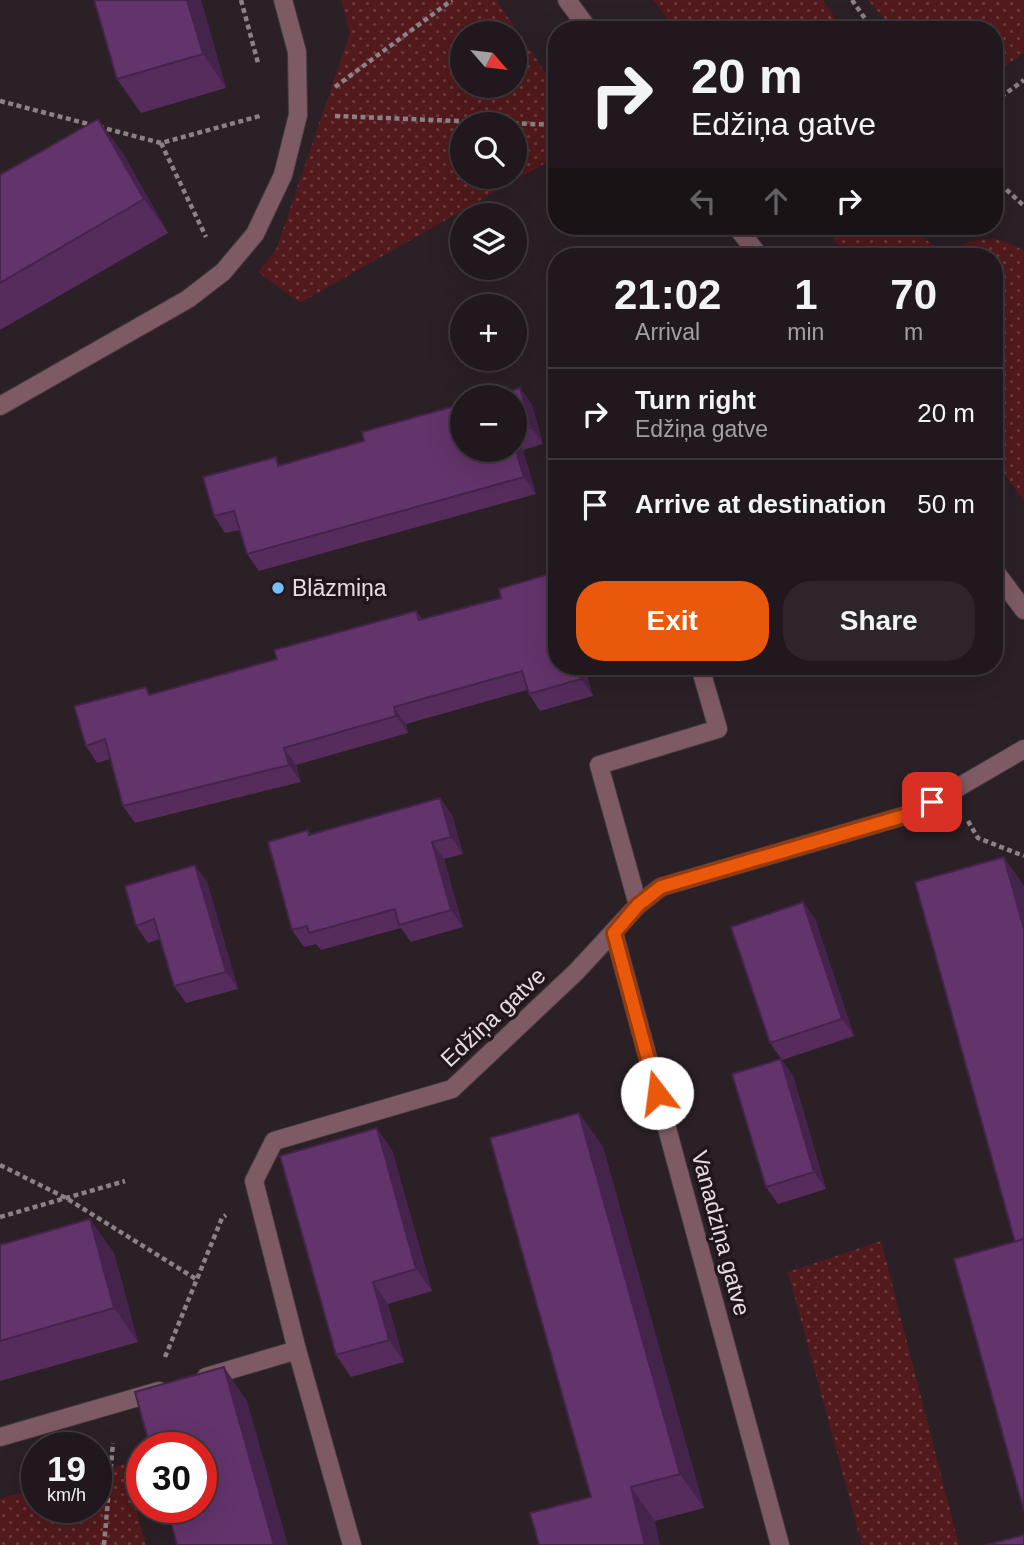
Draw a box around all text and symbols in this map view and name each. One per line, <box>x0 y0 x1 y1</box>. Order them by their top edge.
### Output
north arrow <box>450 21 527 98</box>
map controls <box>450 21 527 462</box>
icon: right <box>576 49 667 140</box>
text: 20 m <box>691 49 803 103</box>
text: Edžiņa gatve <box>691 106 876 142</box>
button: search <box>450 112 527 189</box>
icon: left <box>684 182 722 220</box>
icon: ahead <box>757 182 795 220</box>
icon: right <box>830 182 868 220</box>
button: layers <box>450 203 527 280</box>
text: 21:02 <box>614 271 721 318</box>
text: 1 <box>794 271 818 318</box>
text: 70 <box>890 271 937 318</box>
button: + <box>450 294 527 371</box>
text: Arrival <box>635 319 700 345</box>
text: min <box>787 319 824 345</box>
text: m <box>904 319 923 345</box>
button: − <box>450 385 527 462</box>
text: Turn right <box>635 385 756 415</box>
icon: right <box>576 395 614 433</box>
text: 20 m <box>917 398 975 428</box>
text: Edžiņa gatve <box>635 416 768 442</box>
icon: arrive <box>576 486 614 524</box>
text: Arrive at destination <box>635 489 886 519</box>
text: 50 m <box>917 489 975 519</box>
place label: Blāzmiņa <box>292 575 387 601</box>
marker: Blāzmiņa <box>270 580 286 596</box>
button: Exit <box>576 581 769 661</box>
button: Share <box>783 581 975 661</box>
pin <box>902 772 962 832</box>
icon: arrive <box>913 783 951 821</box>
street label: Edžiņa gatve <box>436 962 550 1072</box>
position arrow <box>620 1056 694 1130</box>
street label: Vanadziņa gatve <box>686 1148 756 1318</box>
speed limit sign: 30 <box>126 1432 217 1523</box>
text: 19 <box>47 1449 86 1488</box>
text: km/h <box>47 1485 86 1505</box>

